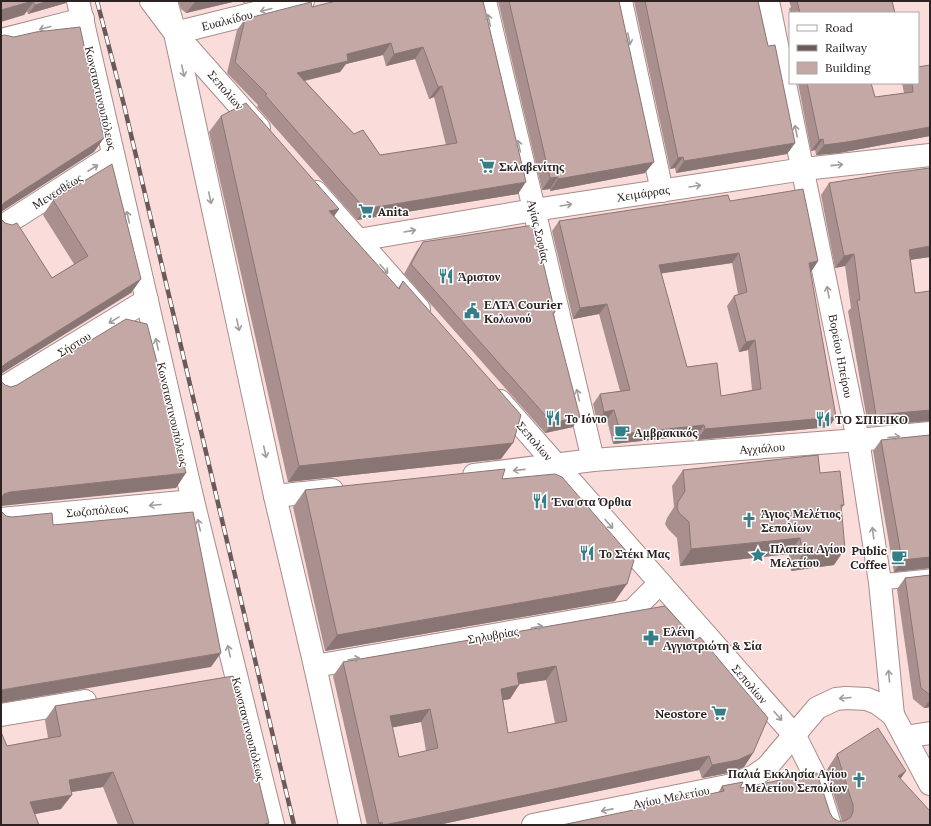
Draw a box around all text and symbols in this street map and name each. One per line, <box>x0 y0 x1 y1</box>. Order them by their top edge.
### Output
street label: Ευαλκίδου <box>200 6 254 34</box>
one-way arrow <box>259 7 272 15</box>
legend <box>789 12 919 84</box>
one-way arrow <box>485 13 493 26</box>
text: Road <box>825 20 853 35</box>
one-way arrow <box>39 25 52 33</box>
one-way arrow <box>626 32 634 45</box>
text: Railway <box>825 40 868 55</box>
street label: Κωνσταντινουπόλεως <box>82 44 120 152</box>
text: Building <box>825 60 871 75</box>
one-way arrow <box>179 64 187 77</box>
street label: Σεπολίων <box>205 67 248 113</box>
one-way arrow <box>791 125 799 138</box>
one-way arrow <box>515 140 523 153</box>
supermarket icon: Σκλαβενίτης <box>478 157 496 175</box>
place label: Σκλαβενίτης <box>499 159 565 174</box>
one-way arrow <box>830 162 843 169</box>
one-way arrow <box>87 164 98 172</box>
street label: Μενεσθέως <box>29 170 85 212</box>
street label: Χειμάρρας <box>615 181 671 205</box>
one-way arrow <box>688 182 701 190</box>
one-way arrow <box>207 191 215 204</box>
street label: Αγίας Σοφίας <box>524 198 554 264</box>
one-way arrow <box>559 201 572 209</box>
supermarket icon: Anita <box>357 202 375 220</box>
place label: Anita <box>378 204 409 219</box>
one-way arrow <box>123 211 131 224</box>
one-way arrow <box>403 227 416 235</box>
one-way arrow <box>379 264 388 274</box>
restaurant icon: Άριστον <box>437 267 455 285</box>
place label: Άριστον <box>458 269 501 284</box>
one-way arrow <box>824 286 832 299</box>
place label: ΕΛΤΑ Courier Κολωνού <box>484 297 563 326</box>
public building icon: ΕΛΤΑ Courier Κολωνού <box>463 302 481 320</box>
street label: Βορείου Ηπείρου <box>826 313 856 399</box>
one-way arrow <box>109 316 120 324</box>
one-way arrow <box>234 318 242 331</box>
street label: Σήστου <box>54 328 94 360</box>
one-way arrow <box>153 338 161 351</box>
street label: Κωνσταντινουπόλεως <box>154 360 192 468</box>
one-way arrow <box>574 389 581 402</box>
restaurant icon: Το Ιόνιο <box>544 409 562 427</box>
restaurant icon: ΤΟ ΣΠΙΤΙΚΟ <box>814 410 832 428</box>
place label: Το Ιόνιο <box>565 411 607 426</box>
place label: ΤΟ ΣΠΙΤΙΚΟ <box>835 412 908 427</box>
street label: Σεπολίων <box>514 418 557 464</box>
cafe icon: Αμβρακικός <box>613 423 631 441</box>
place label: Αμβρακικός <box>634 425 698 440</box>
one-way arrow <box>887 433 900 440</box>
street label: Αγχιάλου <box>739 439 785 457</box>
one-way arrow <box>262 445 270 458</box>
one-way arrow <box>513 466 526 474</box>
restaurant icon: Ένα στα Όρθια <box>531 492 549 510</box>
place label: Ένα στα Όρθια <box>551 494 631 509</box>
street label: Σωζοπόλεως <box>66 500 129 520</box>
one-way arrow <box>149 501 162 508</box>
place label: Άγιος Μελέτιος Σεπολίων <box>761 506 841 535</box>
church icon: Άγιος Μελέτιος Σεπολίων <box>740 511 758 529</box>
one-way arrow <box>195 519 203 532</box>
one-way arrow <box>604 519 613 530</box>
one-way arrow <box>869 527 877 540</box>
place label: Πλατεία Αγίου Μελετίου <box>770 541 846 570</box>
place label: Public Coffee <box>850 543 888 572</box>
restaurant icon: Το Στέκι Μας <box>578 544 596 562</box>
place label: Το Στέκι Μας <box>599 546 671 561</box>
place icon: Πλατεία Αγίου Μελετίου <box>749 546 767 564</box>
cafe icon: Public Coffee <box>890 548 908 566</box>
street label: Σηλυβρίας <box>467 623 520 647</box>
one-way arrow <box>530 623 543 631</box>
place label: Ελένη Αγγιστριώτη & Σία <box>663 624 762 653</box>
pharmacy icon: Ελένη Αγγιστριώτη & Σία <box>642 629 660 647</box>
one-way arrow <box>225 645 233 658</box>
one-way arrow <box>347 655 360 663</box>
street label: Σεπολίων <box>729 661 772 707</box>
one-way arrow <box>886 670 893 683</box>
street label: Κωνσταντινουπόλεως <box>229 676 269 783</box>
one-way arrow <box>838 694 851 702</box>
supermarket icon: Neostore <box>710 704 728 722</box>
place label: Neostore <box>655 706 708 721</box>
one-way arrow <box>773 711 782 721</box>
place label: Παλιά Εκκλησία Αγίου Μελετίου Σεπολίων <box>728 766 848 795</box>
church icon: Παλιά Εκκλησία Αγίου Μελετίου Σεπολίων <box>850 771 868 789</box>
street label: Αγίου Μελετίου <box>631 782 711 812</box>
one-way arrow <box>601 806 614 814</box>

